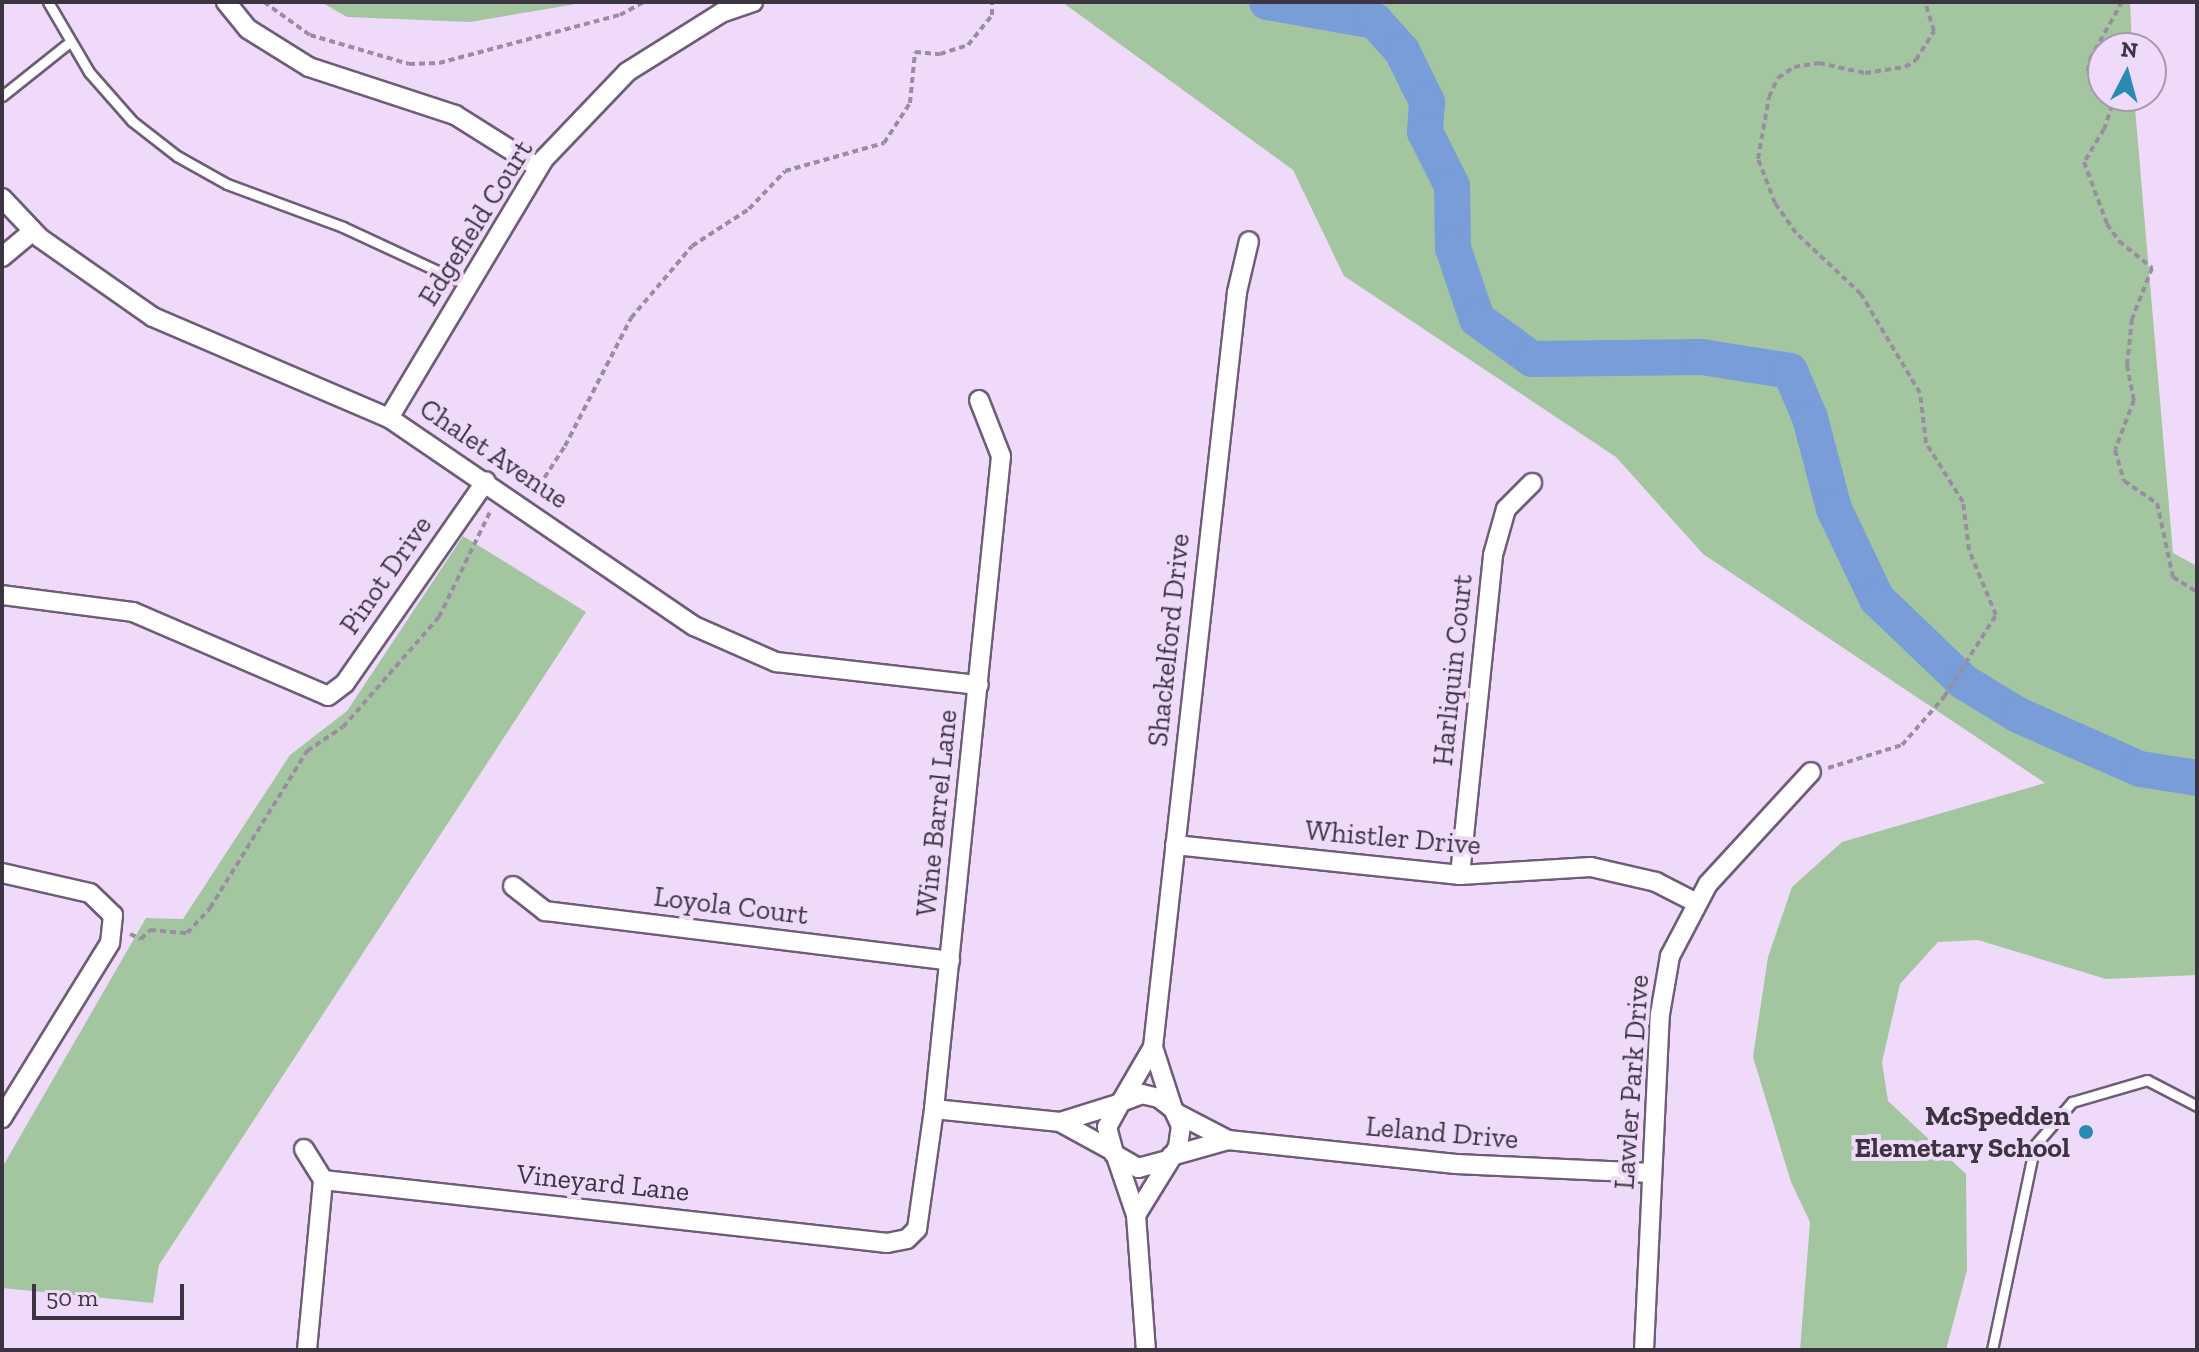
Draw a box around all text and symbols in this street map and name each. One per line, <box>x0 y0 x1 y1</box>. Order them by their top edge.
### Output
north arrow <box>2087 32 2167 112</box>
text: N <box>2120 35 2139 64</box>
street label: Edgefield Court <box>412 134 540 312</box>
street label: Chalet Avenue <box>413 392 575 516</box>
street label: Pinot Drive <box>333 509 439 641</box>
street label: Shackelford Drive <box>1141 532 1197 748</box>
street label: Harliquin Court <box>1426 573 1480 767</box>
street label: Wine Barrel Lane <box>909 708 965 918</box>
street label: Whistler Drive <box>1303 814 1483 862</box>
street label: Loyola Court <box>652 880 810 932</box>
street label: Lawler Park Drive <box>1608 973 1656 1191</box>
place label: McSpedden Elemetary School <box>1854 1099 2070 1165</box>
street label: Leland Drive <box>1364 1110 1520 1156</box>
marker: McSpedden Elemetary School <box>2077 1123 2095 1141</box>
street label: Vineyard Lane <box>515 1157 691 1209</box>
scale bar <box>36 1268 188 1318</box>
text: 50 m <box>46 1283 98 1312</box>

